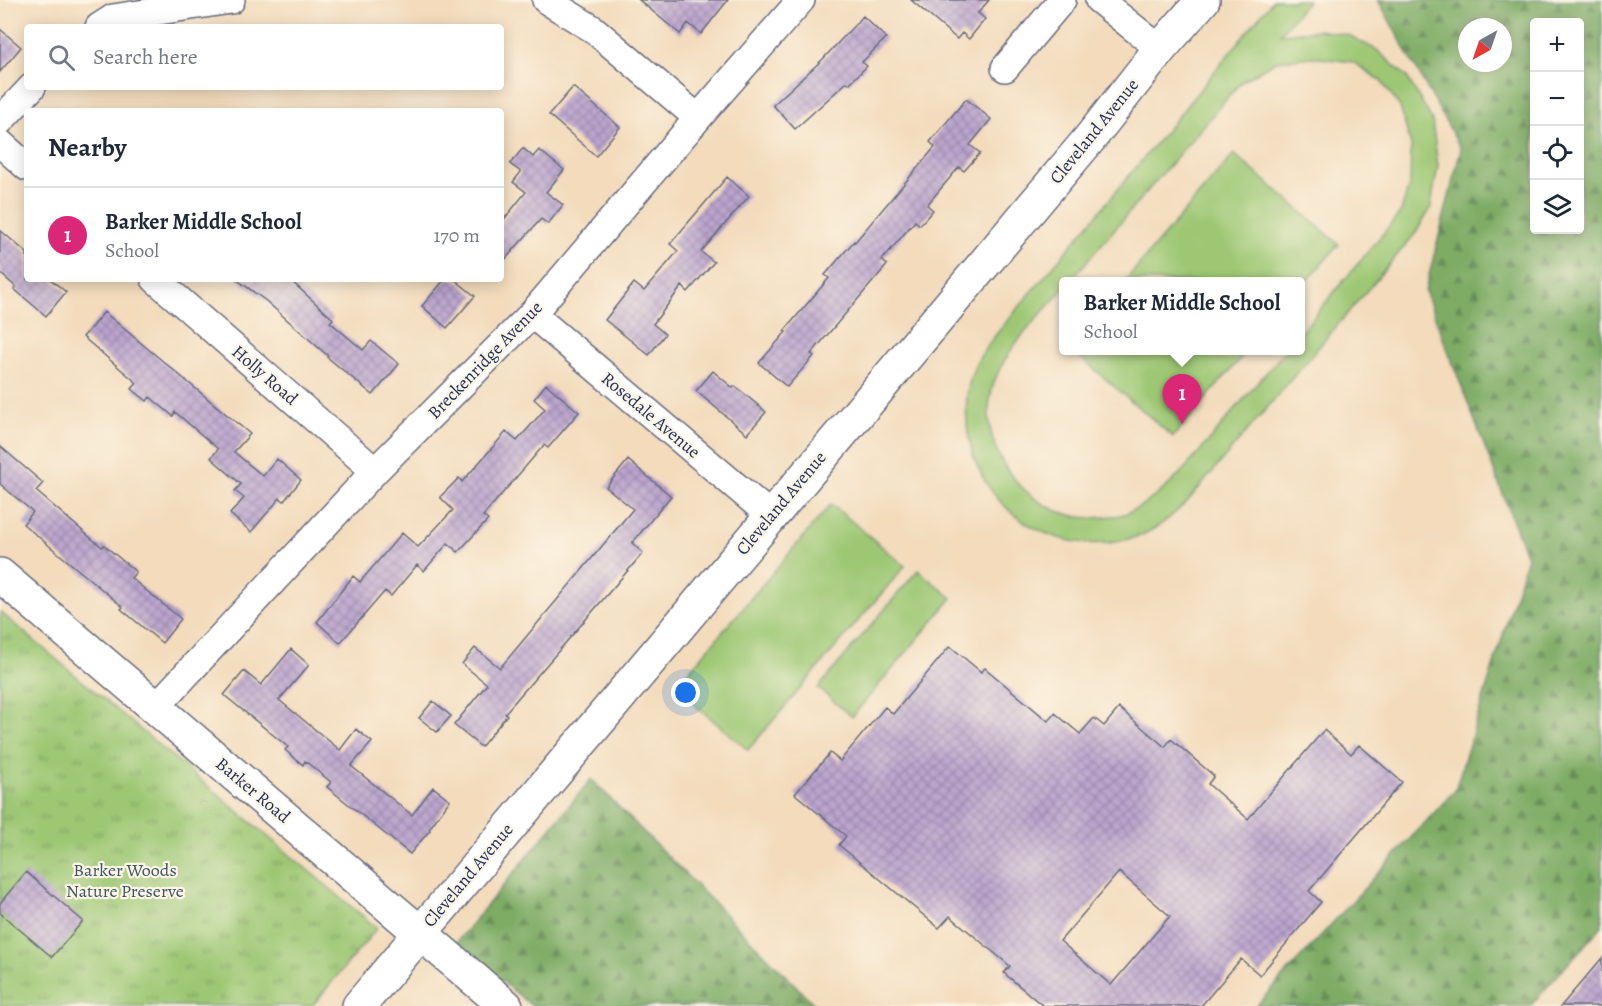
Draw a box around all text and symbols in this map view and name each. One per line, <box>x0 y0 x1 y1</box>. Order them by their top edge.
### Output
north arrow <box>1458 18 1512 72</box>
map controls <box>1530 18 1584 234</box>
button: + <box>1530 18 1584 72</box>
search box <box>24 24 504 90</box>
icon: search <box>45 41 78 74</box>
text: Search here <box>93 42 198 72</box>
button: − <box>1530 72 1584 126</box>
street label: Cleveland Avenue <box>1044 73 1144 189</box>
button: locate <box>1530 126 1584 180</box>
text: Nearby <box>48 130 127 165</box>
button: layers <box>1530 180 1584 234</box>
text: Barker Middle School <box>105 207 302 237</box>
text: 1 <box>64 222 71 249</box>
text: 170 m <box>434 222 480 249</box>
text: School <box>105 237 159 264</box>
popup <box>1059 277 1305 355</box>
text: Barker Middle School <box>1084 288 1280 318</box>
street label: Breckenridge Avenue <box>422 296 548 424</box>
text: School <box>1084 318 1138 345</box>
street label: Holly Road <box>227 340 303 411</box>
street label: Rosedale Avenue <box>596 366 706 464</box>
pin: 1 <box>1162 374 1202 424</box>
street label: Cleveland Avenue <box>730 446 832 560</box>
your location <box>671 678 700 707</box>
street label: Barker Road <box>211 752 296 829</box>
street label: Cleveland Avenue <box>417 818 519 932</box>
park label: Barker Woods Nature Preserve <box>66 858 184 903</box>

